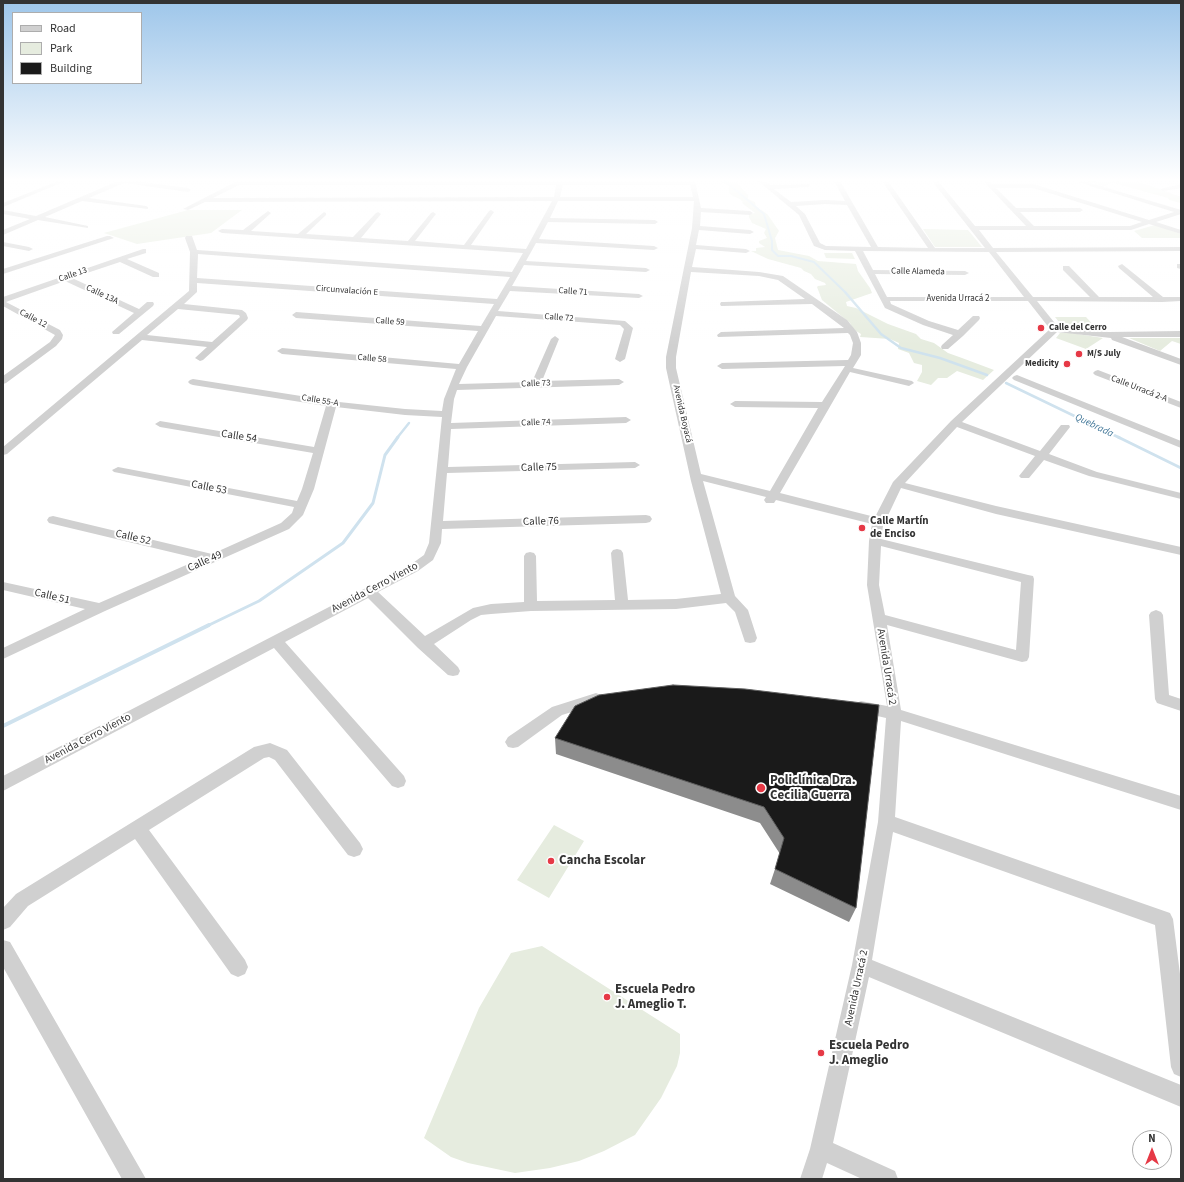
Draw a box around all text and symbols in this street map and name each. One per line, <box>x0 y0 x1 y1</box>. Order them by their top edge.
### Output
legend <box>12 12 142 84</box>
text: Road <box>50 20 76 37</box>
text: Park <box>50 40 72 57</box>
text: Building <box>50 60 92 77</box>
street label: Calle 13 <box>57 265 89 285</box>
street label: Calle Alameda <box>891 266 945 278</box>
street label: Calle 13A <box>84 283 120 307</box>
street label: Circunvalación E <box>316 283 378 299</box>
street label: Calle 71 <box>558 286 588 298</box>
street label: Avenida Urracá 2 <box>926 294 990 304</box>
street label: Calle 12 <box>17 307 49 331</box>
street label: Calle 72 <box>544 312 574 324</box>
street label: Calle 59 <box>375 316 405 328</box>
marker: Calle del Cerro <box>1036 323 1046 333</box>
place label: Calle del Cerro <box>1049 323 1107 333</box>
marker: M/S July <box>1074 349 1084 359</box>
place label: M/S July <box>1087 349 1121 359</box>
street label: Calle 58 <box>357 352 387 366</box>
place label: Medicity <box>1025 359 1059 369</box>
marker: Medicity <box>1062 359 1072 369</box>
street label: Calle Urracá 2-A <box>1109 373 1169 405</box>
street label: Calle 73 <box>521 378 551 390</box>
street label: Avenida Boyacá <box>670 384 694 444</box>
street label: Calle 55-A <box>301 393 339 409</box>
water label: Quebrada <box>1073 412 1115 440</box>
street label: Calle 74 <box>521 417 551 429</box>
street label: Calle 54 <box>220 428 258 446</box>
street label: Calle 75 <box>521 461 557 475</box>
street label: Calle 53 <box>190 478 228 498</box>
street label: Calle 76 <box>523 515 559 529</box>
place label: Calle Martín de Enciso <box>870 515 928 541</box>
marker: Calle Martín de Enciso <box>857 523 867 533</box>
street label: Calle 52 <box>114 528 152 548</box>
street label: Calle 49 <box>186 549 224 575</box>
street label: Avenida Cerro Viento <box>330 560 420 616</box>
street label: Calle 51 <box>33 587 71 607</box>
street label: Avenida Urracá 2 <box>873 628 899 706</box>
street label: Avenida Cerro Viento <box>43 711 133 767</box>
place label: Policlínica Dra. Cecilia Guerra <box>770 773 856 804</box>
marker: Policlínica Dra. Cecilia Guerra <box>755 782 767 794</box>
place label: Cancha Escolar <box>559 853 645 869</box>
marker: Cancha Escolar <box>546 856 556 866</box>
street label: Avenida Urracá 2 <box>843 949 871 1027</box>
place label: Escuela Pedro J. Ameglio T. <box>615 982 695 1013</box>
marker: Escuela Pedro J. Ameglio T. <box>602 992 612 1002</box>
place label: Escuela Pedro J. Ameglio <box>829 1038 909 1069</box>
marker: Escuela Pedro J. Ameglio <box>816 1048 826 1058</box>
north arrow <box>1132 1130 1172 1170</box>
text: N <box>1148 1131 1156 1146</box>

